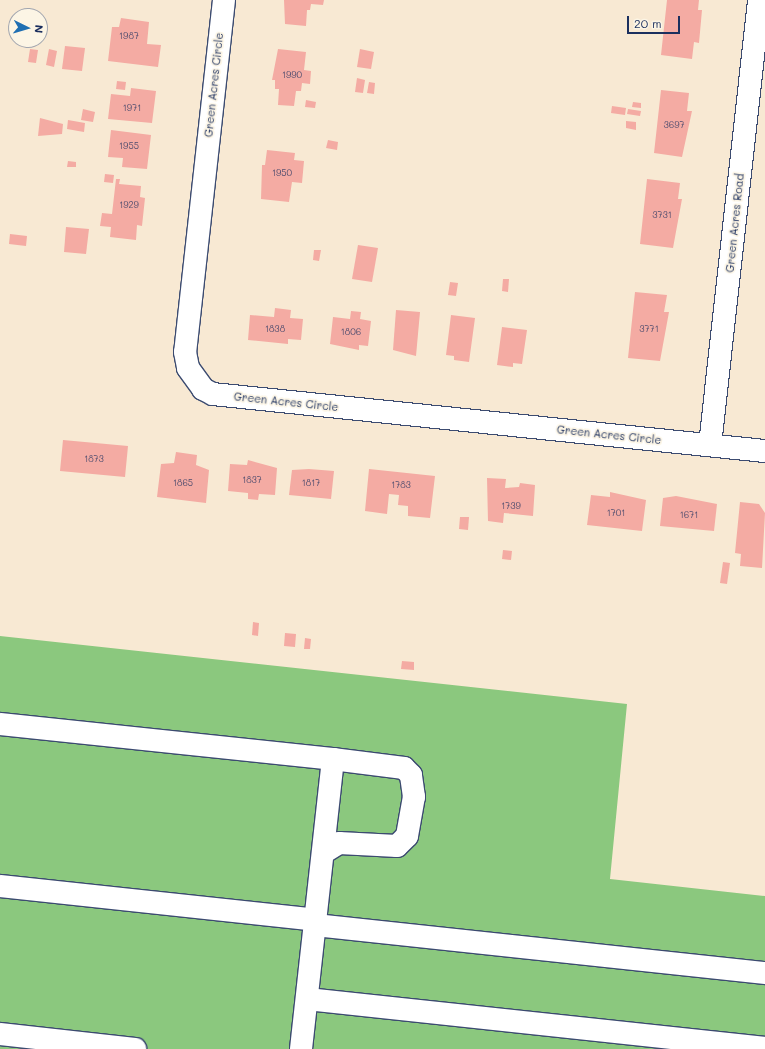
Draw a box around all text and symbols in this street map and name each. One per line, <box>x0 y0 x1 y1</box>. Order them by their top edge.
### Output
north arrow <box>8 8 48 48</box>
scale bar <box>629 8 682 34</box>
text: 20 m <box>634 15 662 31</box>
text: N <box>32 24 47 34</box>
house number: 1987 <box>119 31 139 41</box>
street label: Green Acres Circle <box>202 32 226 138</box>
house number: 1990 <box>282 70 302 80</box>
house number: 1971 <box>123 103 141 113</box>
house number: 3697 <box>663 120 685 130</box>
house number: 1955 <box>119 141 139 151</box>
house number: 1950 <box>272 168 292 178</box>
street label: Green Acres Road <box>723 173 747 273</box>
house number: 1929 <box>119 200 139 210</box>
house number: 3731 <box>652 210 672 220</box>
house number: 1838 <box>265 324 285 334</box>
house number: 3771 <box>639 324 659 334</box>
house number: 1806 <box>341 327 361 337</box>
street label: Green Acres Circle <box>233 390 339 414</box>
street label: Green Acres Circle <box>556 423 662 447</box>
house number: 1873 <box>84 454 104 464</box>
house number: 1837 <box>242 475 262 485</box>
house number: 1865 <box>173 478 193 488</box>
house number: 1817 <box>302 478 320 488</box>
house number: 1783 <box>391 480 411 490</box>
house number: 1739 <box>501 501 521 511</box>
house number: 1701 <box>607 508 625 518</box>
house number: 1671 <box>680 510 698 520</box>

